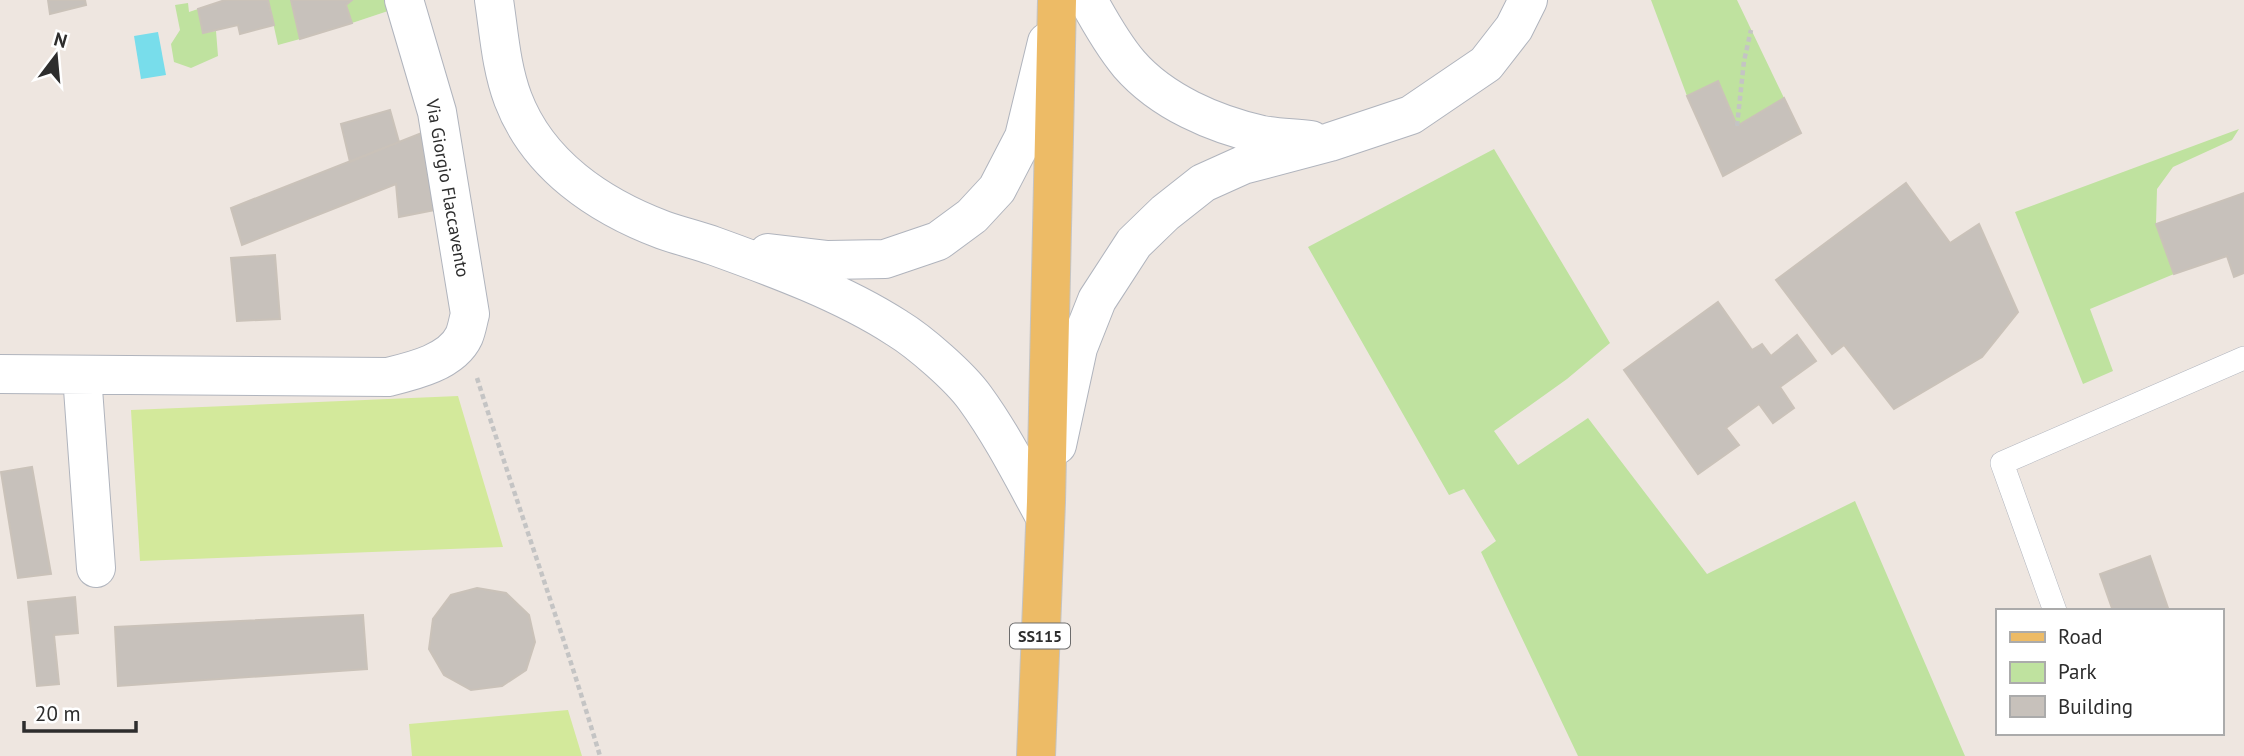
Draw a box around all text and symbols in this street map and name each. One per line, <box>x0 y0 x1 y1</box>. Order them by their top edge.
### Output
north arrow <box>21 21 91 91</box>
text: N <box>51 26 70 53</box>
street label: Via Giorgio Flaccavento <box>421 96 475 279</box>
legend <box>1996 609 2223 735</box>
text: Road <box>2058 623 2102 650</box>
road number: SS115 <box>1010 624 1070 649</box>
text: Park <box>2058 658 2097 685</box>
scale bar <box>24 690 136 734</box>
text: Building <box>2058 693 2133 720</box>
text: 20 m <box>35 700 81 727</box>

